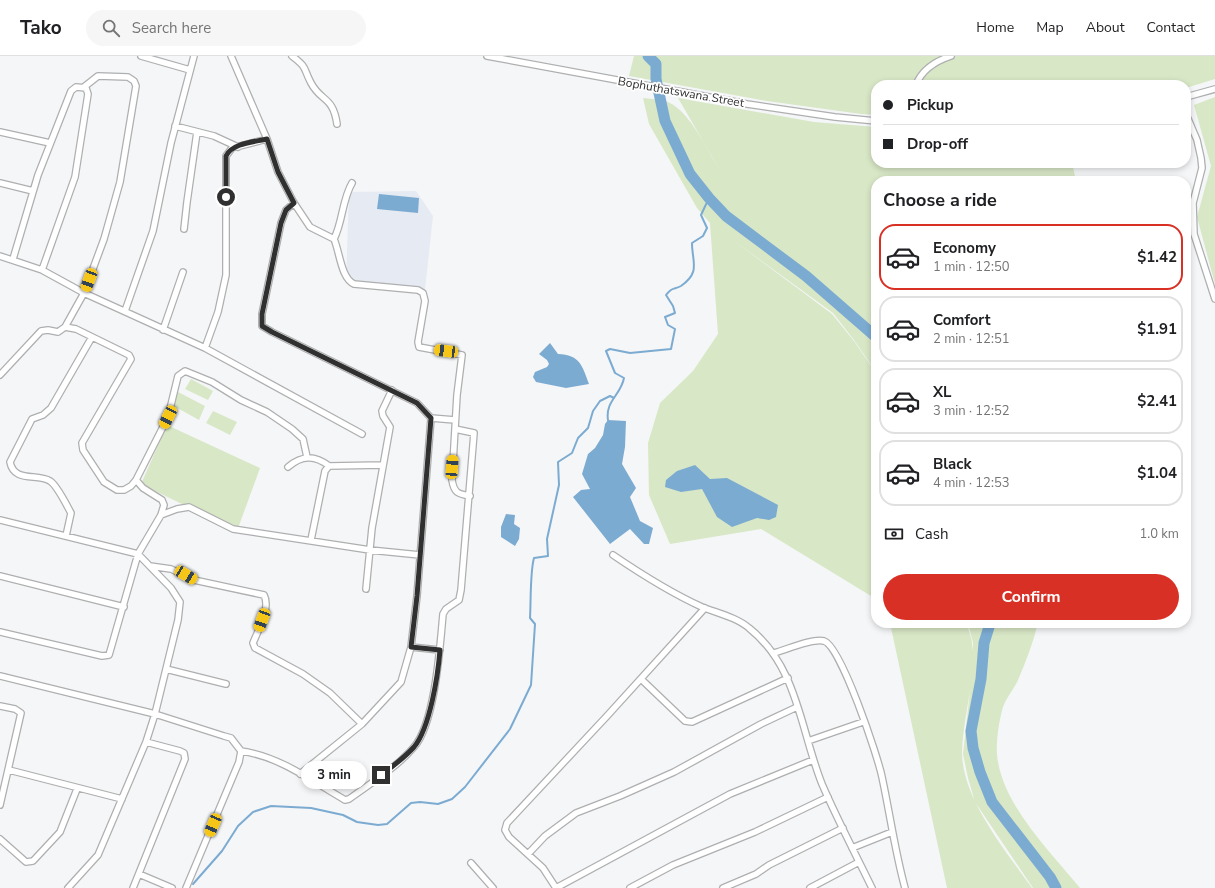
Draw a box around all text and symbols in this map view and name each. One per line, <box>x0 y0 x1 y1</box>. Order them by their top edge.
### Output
search box <box>86 10 366 46</box>
text: Tako <box>20 15 62 41</box>
icon: search <box>100 17 122 39</box>
text: Search here <box>132 18 211 38</box>
text: Home <box>976 18 1014 37</box>
text: Map <box>1036 18 1064 37</box>
text: About <box>1086 18 1125 37</box>
text: Contact <box>1147 18 1195 37</box>
street label: Bophuthatswana Street <box>617 73 746 111</box>
text: Pickup <box>907 95 953 115</box>
text: Drop-off <box>907 134 968 154</box>
route start <box>217 188 235 206</box>
text: Choose a ride <box>883 188 997 212</box>
text: Economy <box>933 238 996 258</box>
icon: car <box>885 239 921 275</box>
text: $1.42 <box>1137 247 1177 267</box>
text: 1 min · 12:50 <box>933 258 1009 276</box>
car <box>79 267 99 293</box>
text: Comfort <box>933 310 990 330</box>
icon: car <box>885 311 921 347</box>
text: $1.91 <box>1137 319 1177 339</box>
text: 2 min · 12:51 <box>933 330 1009 348</box>
car <box>433 344 459 358</box>
text: XL <box>933 382 952 402</box>
icon: car <box>885 383 921 419</box>
text: $2.41 <box>1137 391 1177 411</box>
text: 3 min · 12:52 <box>933 402 1009 420</box>
car <box>157 404 179 430</box>
text: Black <box>933 454 971 474</box>
car <box>445 455 459 479</box>
icon: car <box>885 455 921 491</box>
text: $1.04 <box>1137 463 1177 483</box>
text: 4 min · 12:53 <box>933 474 1009 492</box>
icon: cash <box>883 523 905 545</box>
text: Cash <box>915 524 949 544</box>
text: 1.0 km <box>1139 525 1179 543</box>
car <box>173 564 199 586</box>
button: Confirm <box>883 574 1179 620</box>
car <box>252 607 272 633</box>
callout: 3 min <box>301 761 367 789</box>
text: 3 min <box>317 766 351 784</box>
route end <box>372 766 390 784</box>
car <box>203 812 223 838</box>

